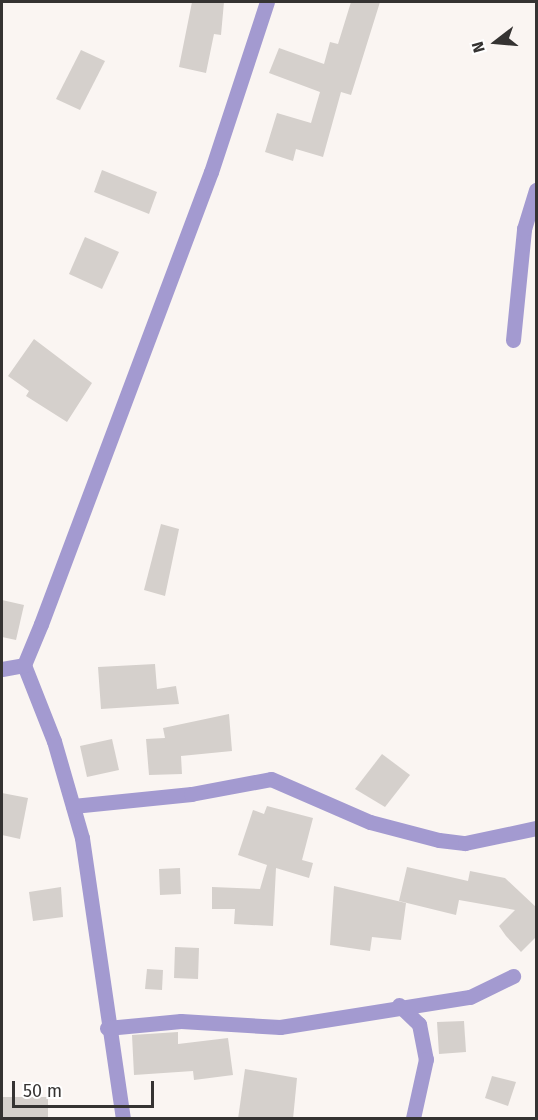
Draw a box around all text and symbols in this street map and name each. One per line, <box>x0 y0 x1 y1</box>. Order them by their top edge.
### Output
north arrow <box>466 12 526 72</box>
text: N <box>468 39 489 55</box>
scale bar <box>15 1069 158 1107</box>
text: 50 m <box>23 1080 62 1102</box>

